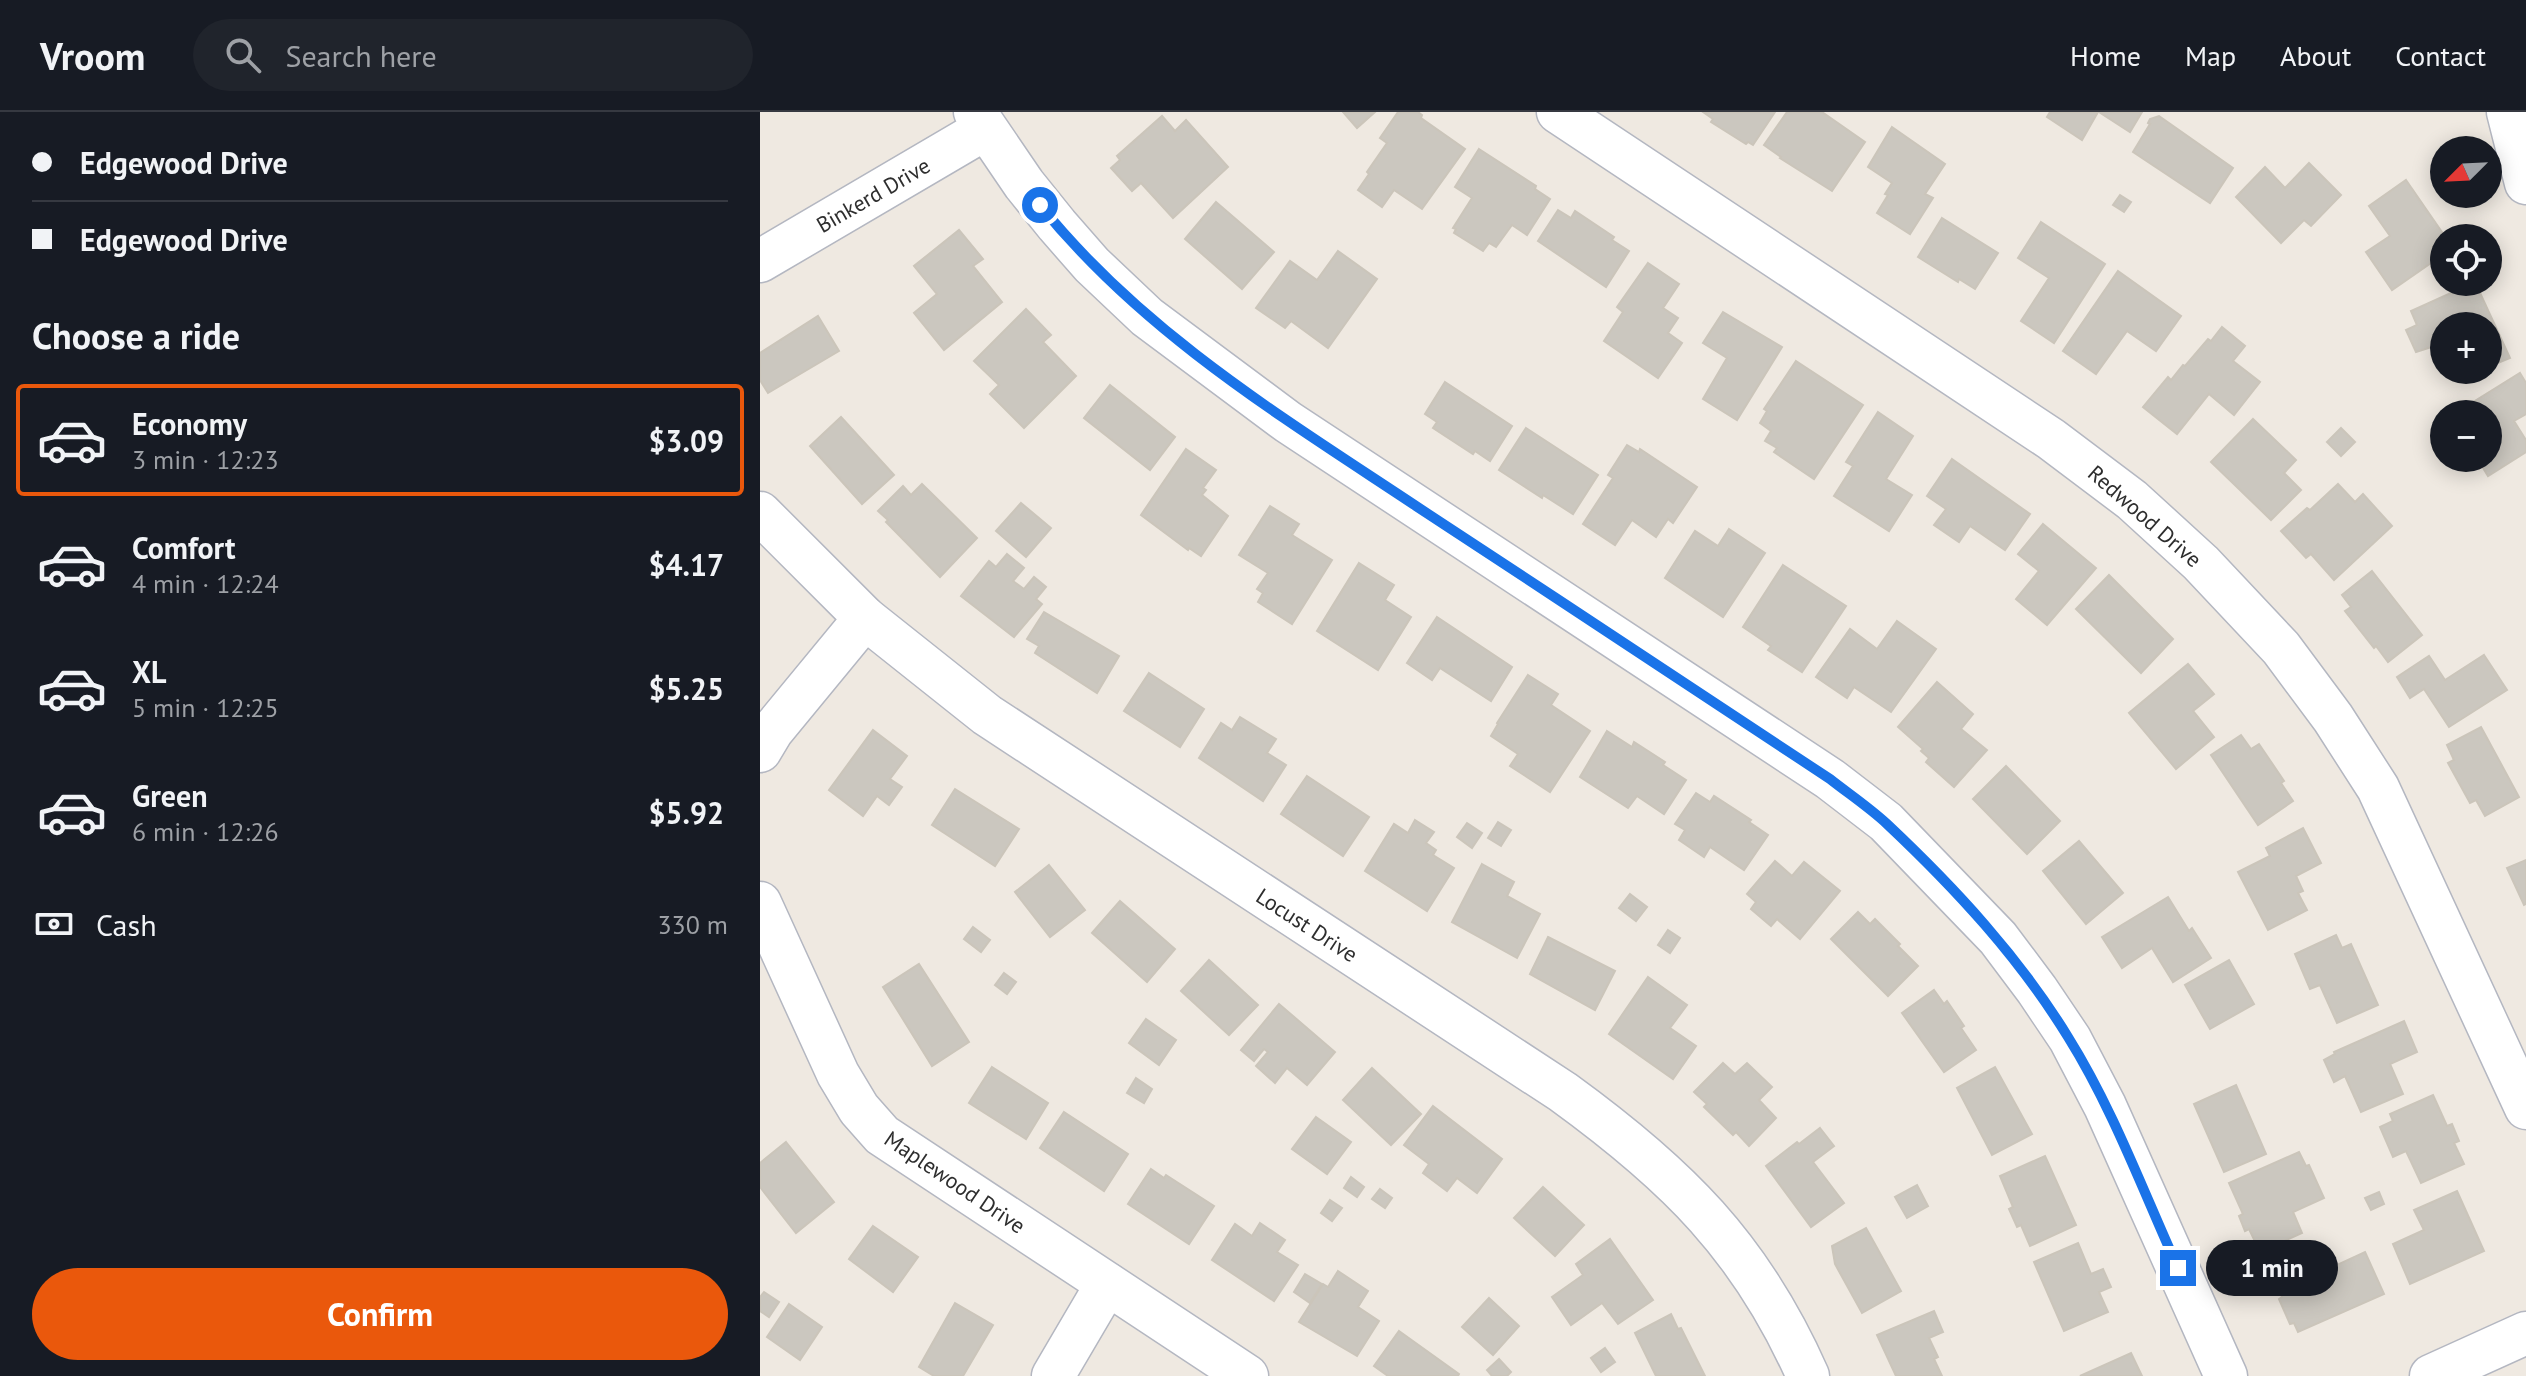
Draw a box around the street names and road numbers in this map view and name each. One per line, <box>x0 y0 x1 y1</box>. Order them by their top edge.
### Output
street label: Binkerd Drive <box>811 151 935 239</box>
street label: Redwood Drive <box>2082 459 2208 573</box>
street label: Locust Drive <box>1251 882 1363 968</box>
street label: Maplewood Drive <box>879 1125 1031 1239</box>

